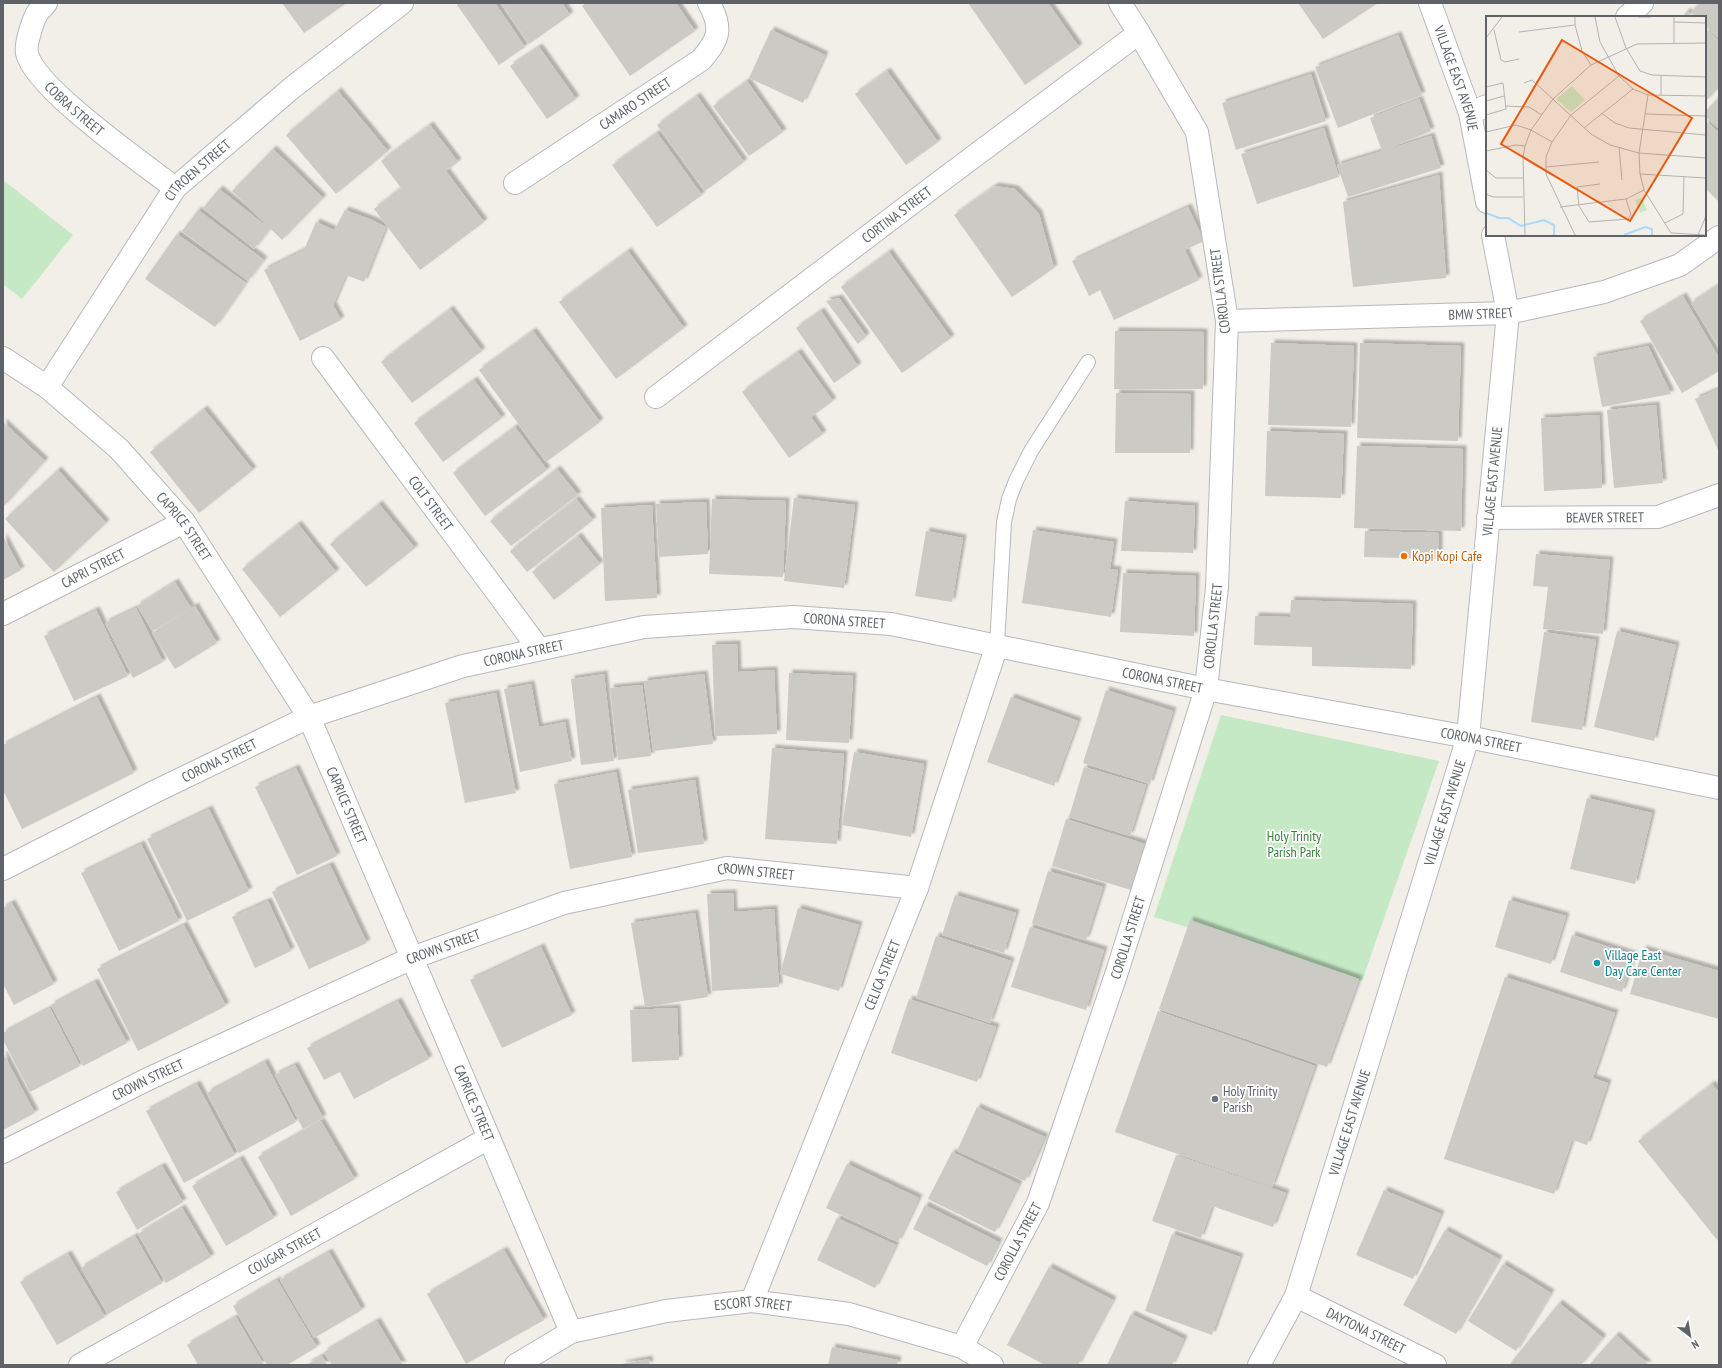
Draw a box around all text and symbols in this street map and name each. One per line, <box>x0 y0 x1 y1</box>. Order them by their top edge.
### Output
inset map <box>1486 16 1706 236</box>
street label: VILLAGE EAST AVENUE <box>1430 22 1482 132</box>
street label: CAMARO STREET <box>596 73 675 134</box>
street label: COBRA STREET <box>41 78 108 140</box>
street label: CITROEN STREET <box>160 135 235 204</box>
street label: CORTINA STREET <box>858 182 936 247</box>
street label: COROLLA STREET <box>1206 247 1234 335</box>
street label: BMW STREET <box>1448 303 1516 324</box>
street label: VILLAGE EAST AVENUE <box>1478 426 1506 538</box>
street label: COLT STREET <box>404 472 458 535</box>
street label: CAPRICE STREET <box>152 488 216 565</box>
street label: BEAVER STREET <box>1566 508 1645 527</box>
street label: CAPRI STREET <box>58 544 129 592</box>
place label: Kopi Kopi Cafe <box>1412 547 1482 565</box>
marker: Kopi Kopi Cafe <box>1399 551 1409 561</box>
street label: COROLLA STREET <box>1199 582 1226 670</box>
street label: CORONA STREET <box>803 609 887 633</box>
street label: CORONA STREET <box>482 635 566 670</box>
street label: CORONA STREET <box>1121 663 1205 697</box>
street label: CORONA STREET <box>1439 723 1524 757</box>
street label: CORONA STREET <box>179 734 261 786</box>
street label: VILLAGE EAST AVENUE <box>1420 757 1470 869</box>
street label: CAPRICE STREET <box>322 764 371 847</box>
park label: Holy Trinity Parish Park <box>1267 827 1322 861</box>
street label: CROWN STREET <box>716 858 796 884</box>
street label: COROLLA STREET <box>1106 893 1150 981</box>
street label: CROWN STREET <box>403 925 483 968</box>
street label: CELICA STREET <box>860 937 905 1013</box>
place label: Village East Day Care Center <box>1604 946 1682 980</box>
marker: Village East Day Care Center <box>1592 958 1602 968</box>
street label: CROWN STREET <box>109 1055 187 1105</box>
street label: CAPRICE STREET <box>450 1062 499 1145</box>
street label: VILLAGE EAST AVENUE <box>1324 1067 1374 1179</box>
place label: Holy Trinity Parish <box>1223 1082 1278 1116</box>
marker: Holy Trinity Parish <box>1210 1094 1220 1104</box>
street label: COROLLA STREET <box>990 1199 1046 1284</box>
street label: COUGAR STREET <box>245 1223 325 1279</box>
street label: ESCORT STREET <box>713 1292 794 1315</box>
street label: DAYTONA STREET <box>1323 1303 1409 1358</box>
north arrow <box>1670 1316 1710 1356</box>
text: N <box>1689 1337 1701 1352</box>

